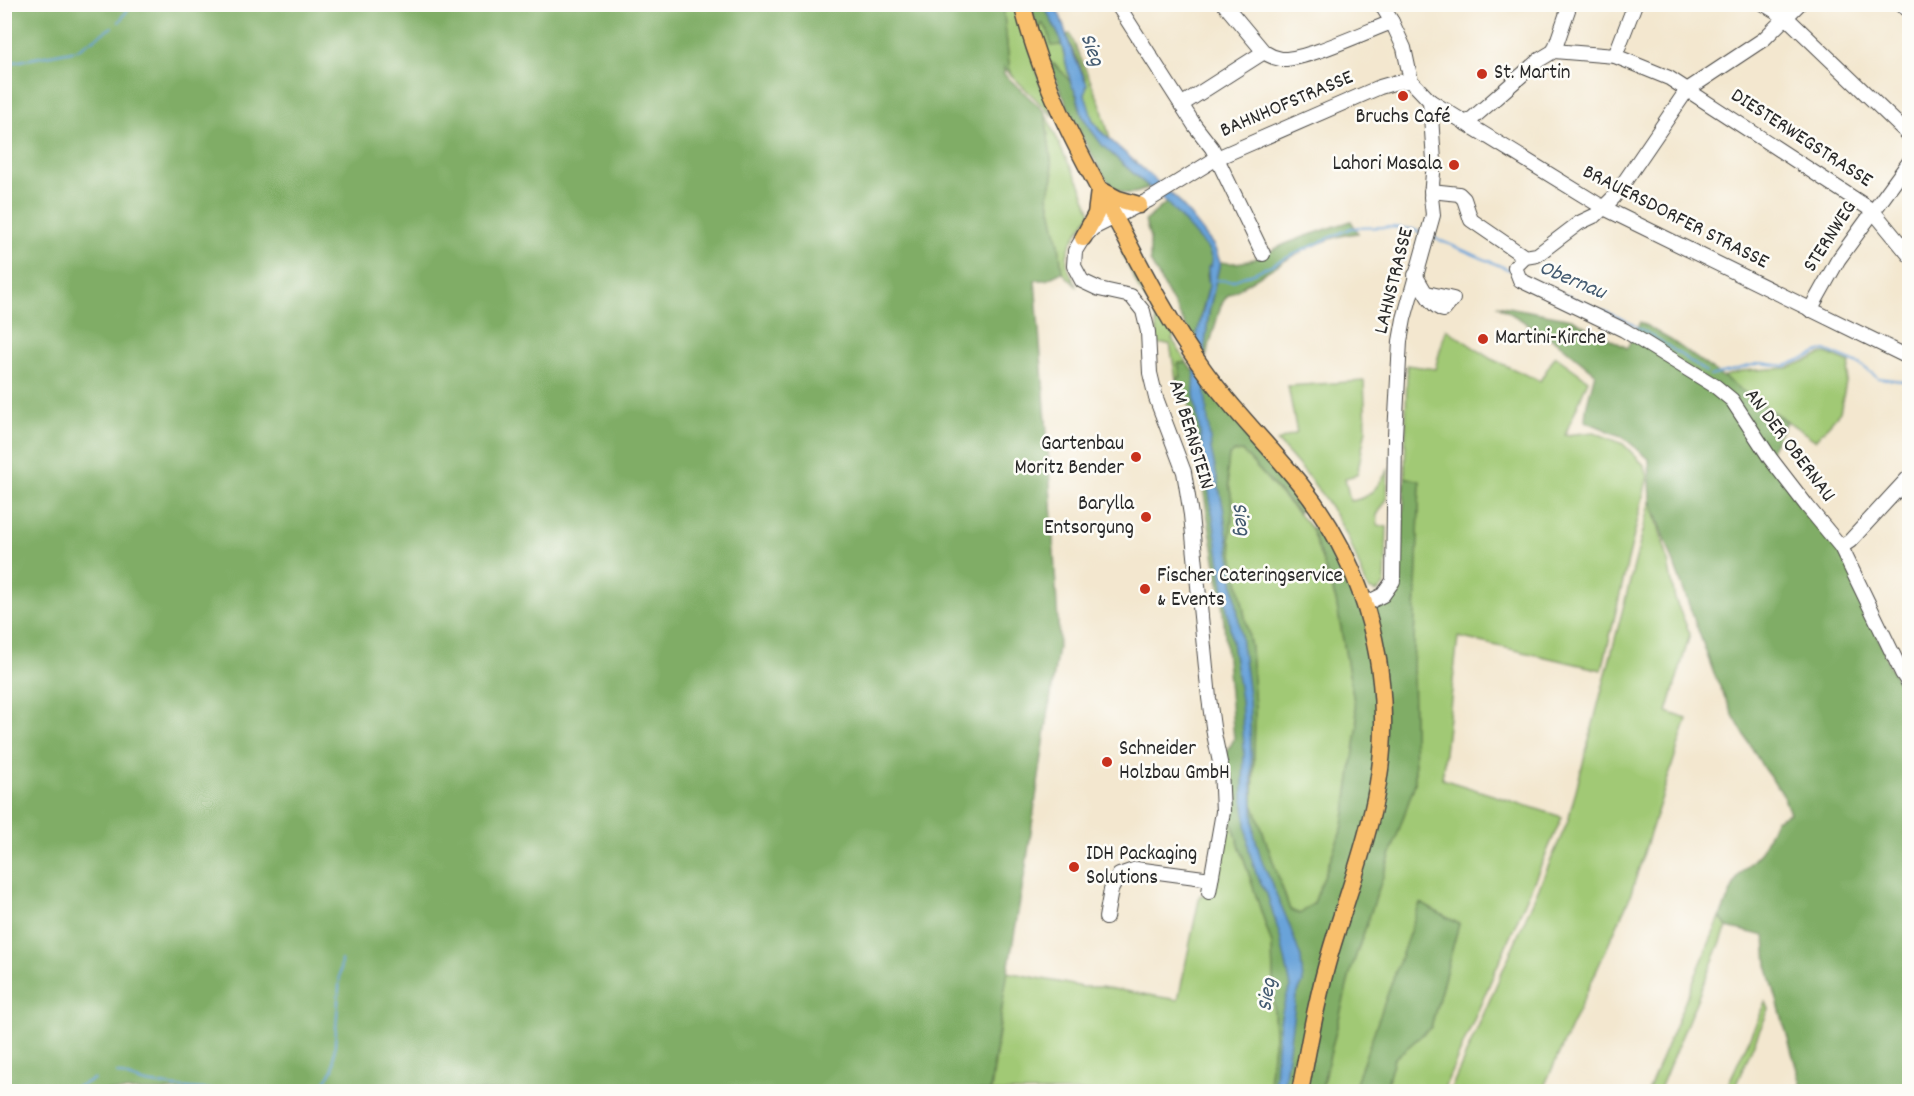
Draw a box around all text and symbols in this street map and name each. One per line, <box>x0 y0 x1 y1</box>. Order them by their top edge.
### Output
water label: Sieg <box>1071 29 1112 72</box>
place label: St. Martin <box>1494 59 1571 89</box>
street label: BAHNHOFSTRASSE <box>1216 63 1359 147</box>
marker: St. Martin <box>1475 67 1489 81</box>
street label: DIESTERWEGSTRASSE <box>1724 82 1878 196</box>
marker: Bruchs Café <box>1396 89 1410 103</box>
place label: Bruchs Café <box>1355 103 1451 133</box>
place label: Lahori Masala <box>1332 150 1443 180</box>
marker: Lahori Masala <box>1447 158 1461 172</box>
street label: BRAUERSDORFER STRASSE <box>1577 158 1774 278</box>
street label: STERNWEG <box>1797 195 1865 279</box>
street label: LAHNSTRASSE <box>1367 224 1423 337</box>
water label: Obernau <box>1534 253 1612 310</box>
place label: Martini-Kirche <box>1495 324 1606 354</box>
marker: Martini-Kirche <box>1476 332 1490 346</box>
street label: AM BERNSTEIN <box>1159 377 1221 493</box>
street label: AN DER OBERNAU <box>1736 383 1842 509</box>
place label: Gartenbau Moritz Bender <box>1014 430 1124 484</box>
marker: Gartenbau Moritz Bender <box>1129 450 1143 464</box>
place label: Barylla Entsorgung <box>1044 490 1135 544</box>
water label: Sieg <box>1222 500 1258 539</box>
marker: Barylla Entsorgung <box>1139 510 1153 524</box>
place label: Fischer Cateringservice & Events <box>1157 562 1343 616</box>
marker: Fischer Cateringservice & Events <box>1138 582 1152 596</box>
place label: Schneider Holzbau GmbH <box>1119 735 1230 789</box>
marker: Schneider Holzbau GmbH <box>1100 755 1114 769</box>
place label: IDH Packaging Solutions <box>1086 840 1197 894</box>
marker: IDH Packaging Solutions <box>1067 860 1081 874</box>
water label: Sieg <box>1250 975 1286 1014</box>

